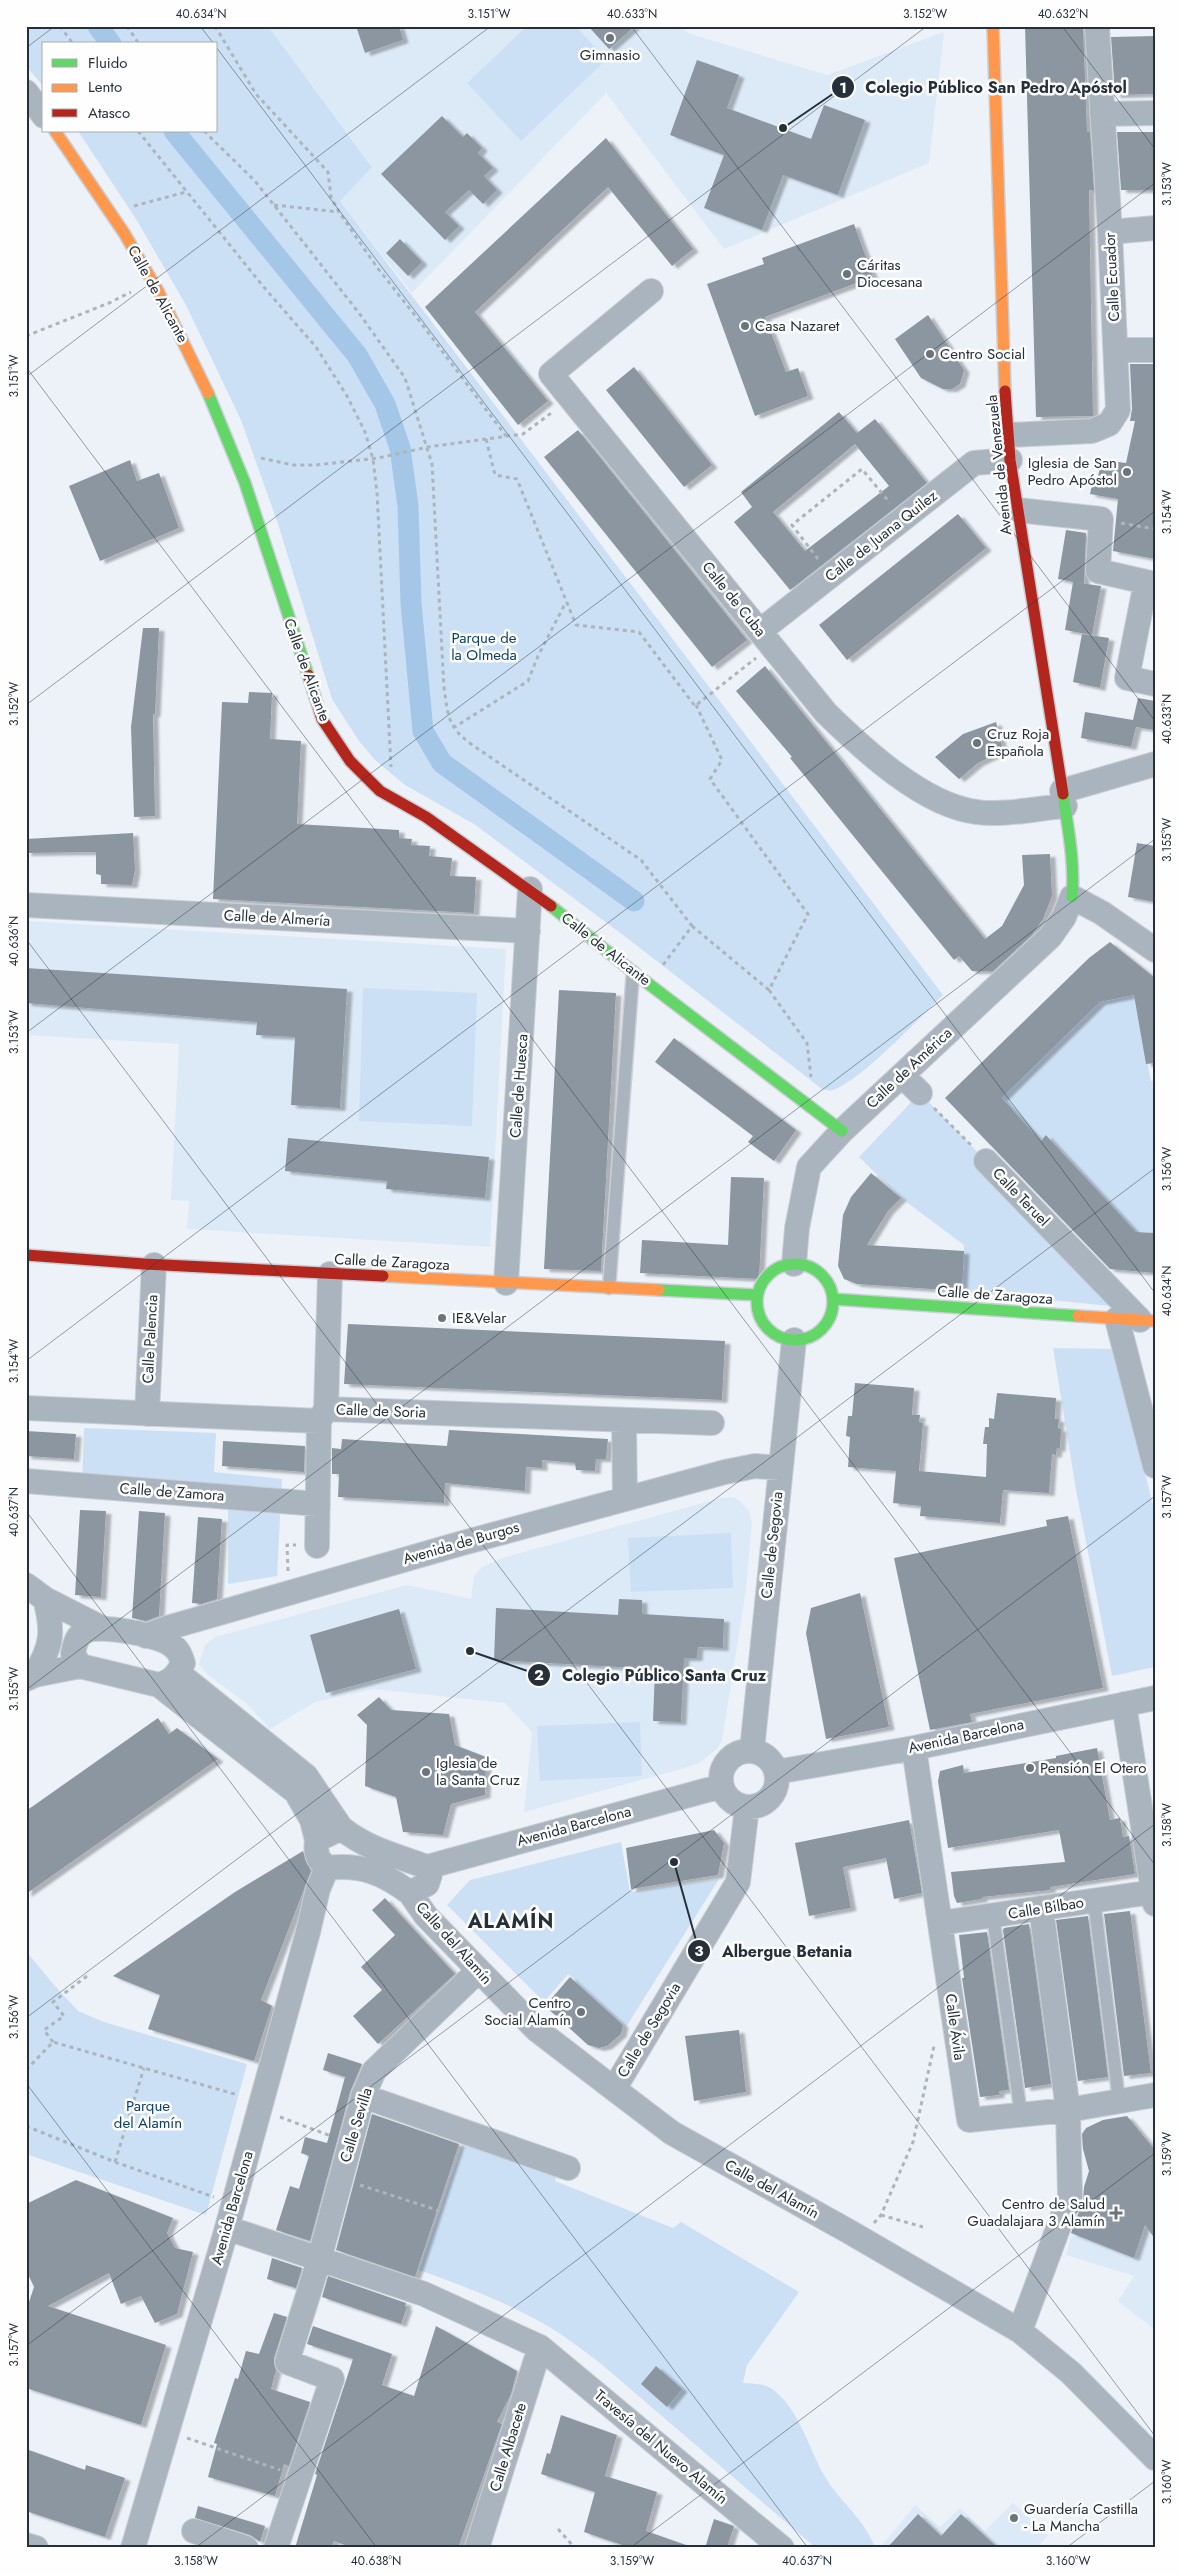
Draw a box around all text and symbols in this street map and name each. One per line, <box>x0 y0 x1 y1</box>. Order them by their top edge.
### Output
text: 40.634°N <box>176 5 226 23</box>
text: 3.151°W <box>468 5 510 23</box>
text: 40.633°N <box>607 5 657 23</box>
text: 3.152°W <box>903 5 947 23</box>
text: 40.632°N <box>1038 5 1088 23</box>
marker: Gimnasio <box>604 32 616 44</box>
legend <box>42 42 218 132</box>
place label: Gimnasio <box>580 44 640 66</box>
text: Fluido <box>88 52 127 74</box>
callout: Colegio Público San Pedro Apóstol <box>830 72 1137 103</box>
text: Lento <box>88 76 122 98</box>
text: Colegio Público San Pedro Apóstol <box>865 76 1127 99</box>
text: 1 <box>839 77 847 99</box>
text: Atasco <box>88 102 130 124</box>
text: 3.153°W <box>1158 162 1176 206</box>
street label: Calle Ecuador <box>1099 231 1125 322</box>
street label: Calle de Alicante <box>122 241 194 347</box>
place label: Cáritas Diocesana <box>857 254 923 293</box>
marker: Cáritas Diocesana <box>841 268 853 280</box>
place label: Casa Nazaret <box>755 315 840 337</box>
marker: Casa Nazaret <box>739 320 751 332</box>
place label: Centro Social <box>940 343 1025 365</box>
marker: Centro Social <box>924 348 936 360</box>
text: 3.151°W <box>5 355 23 397</box>
street label: Avenida de Venezuela <box>981 394 1017 536</box>
place label: Iglesia de San Pedro Apóstol <box>1027 452 1117 491</box>
marker: Iglesia de San Pedro Apóstol <box>1121 466 1133 478</box>
street label: Calle de Juana Quilez <box>820 485 942 587</box>
text: 3.154°W <box>1158 490 1176 534</box>
street label: Calle de Cuba <box>697 557 771 641</box>
street label: Calle de Alicante <box>278 615 336 725</box>
park label: Parque de la Olmeda <box>451 627 517 666</box>
text: 3.152°W <box>5 682 23 726</box>
text: 40.633°N <box>1158 694 1176 744</box>
place label: Cruz Roja Española <box>987 723 1049 762</box>
marker: Cruz Roja Española <box>971 737 983 749</box>
text: 3.155°W <box>1158 818 1176 862</box>
street label: Calle de Almería <box>223 904 331 932</box>
street label: Calle de Alicante <box>557 907 656 991</box>
text: 40.636°N <box>5 916 23 966</box>
text: 3.153°W <box>5 1010 23 1054</box>
street label: Calle de América <box>861 1022 957 1114</box>
street label: Calle de Huesca <box>504 1033 534 1139</box>
text: 3.156°W <box>1158 1147 1176 1191</box>
street label: Calle Teruel <box>987 1163 1055 1231</box>
street label: Calle de Zaragoza <box>334 1248 450 1276</box>
text: 40.634°N <box>1158 1266 1176 1316</box>
street label: Calle de Zaragoza <box>936 1280 1054 1310</box>
street label: Calle Palencia <box>137 1294 163 1384</box>
place label: IE&Velar <box>452 1307 507 1329</box>
marker: IE&Velar <box>436 1312 448 1324</box>
text: 3.154°W <box>5 1339 23 1383</box>
street label: Calle de Soria <box>336 1398 426 1424</box>
text: 3.157°W <box>1158 1475 1176 1519</box>
street label: Calle de Zamora <box>119 1477 225 1507</box>
text: 40.637°N <box>5 1487 23 1537</box>
street label: Calle de Segovia <box>755 1490 789 1600</box>
street label: Avenida de Burgos <box>400 1516 522 1570</box>
callout: Colegio Público Santa Cruz <box>527 1660 776 1691</box>
text: 2 <box>534 1664 544 1686</box>
text: Colegio Público Santa Cruz <box>562 1664 767 1687</box>
text: 3.155°W <box>5 1667 23 1711</box>
street label: Avenida Barcelona <box>906 1713 1026 1759</box>
place label: Iglesia de la Santa Cruz <box>436 1752 520 1791</box>
place label: Pensión El Otero <box>1040 1757 1146 1779</box>
marker: Pensión El Otero <box>1024 1762 1036 1774</box>
marker: Iglesia de la Santa Cruz <box>420 1766 432 1778</box>
street label: Avenida Barcelona <box>514 1800 634 1852</box>
text: 3.158°W <box>1158 1803 1176 1847</box>
street label: Calle Bilbao <box>1007 1891 1085 1925</box>
street label: Calle del Alamín <box>411 1897 497 1989</box>
district label: ALAMÍN <box>467 1906 554 1936</box>
callout: Albergue Betania <box>687 1936 862 1967</box>
text: 3 <box>694 1940 704 1962</box>
text: Albergue Betania <box>721 1940 852 1963</box>
street label: Calle de Segovia <box>612 1978 686 2082</box>
place label: Centro Social Alamín <box>484 1992 571 2031</box>
street label: Calle Ávila <box>939 1992 971 2062</box>
text: 3.156°W <box>5 1995 23 2039</box>
marker: Centro Social Alamín <box>575 2006 587 2018</box>
street label: Calle Sevilla <box>334 2085 378 2165</box>
park label: Parque del Alamín <box>114 2095 182 2134</box>
text: 3.159°W <box>1158 2132 1176 2176</box>
street label: Avenida Barcelona <box>205 2149 259 2267</box>
street label: Calle del Alamín <box>721 2154 823 2224</box>
place label: Centro de Salud Guadalajara 3 Alamín <box>967 2193 1105 2232</box>
marker: Centro de Salud Guadalajara 3 Alamín <box>1109 2206 1123 2220</box>
text: 3.157°W <box>5 2323 23 2367</box>
street label: Travesía del Nuevo Alamín <box>590 2385 732 2509</box>
street label: Calle Albacete <box>484 2400 532 2494</box>
text: 3.160°W <box>1158 2460 1176 2504</box>
place label: Guardería Castilla - La Mancha <box>1024 2498 1138 2537</box>
marker: Guardería Castilla - La Mancha <box>1008 2512 1020 2524</box>
text: 3.158°W <box>174 2552 218 2570</box>
text: 40.638°N <box>351 2552 401 2570</box>
text: 3.159°W <box>610 2552 654 2570</box>
text: 40.637°N <box>782 2552 832 2570</box>
text: 3.160°W <box>1046 2552 1090 2570</box>

